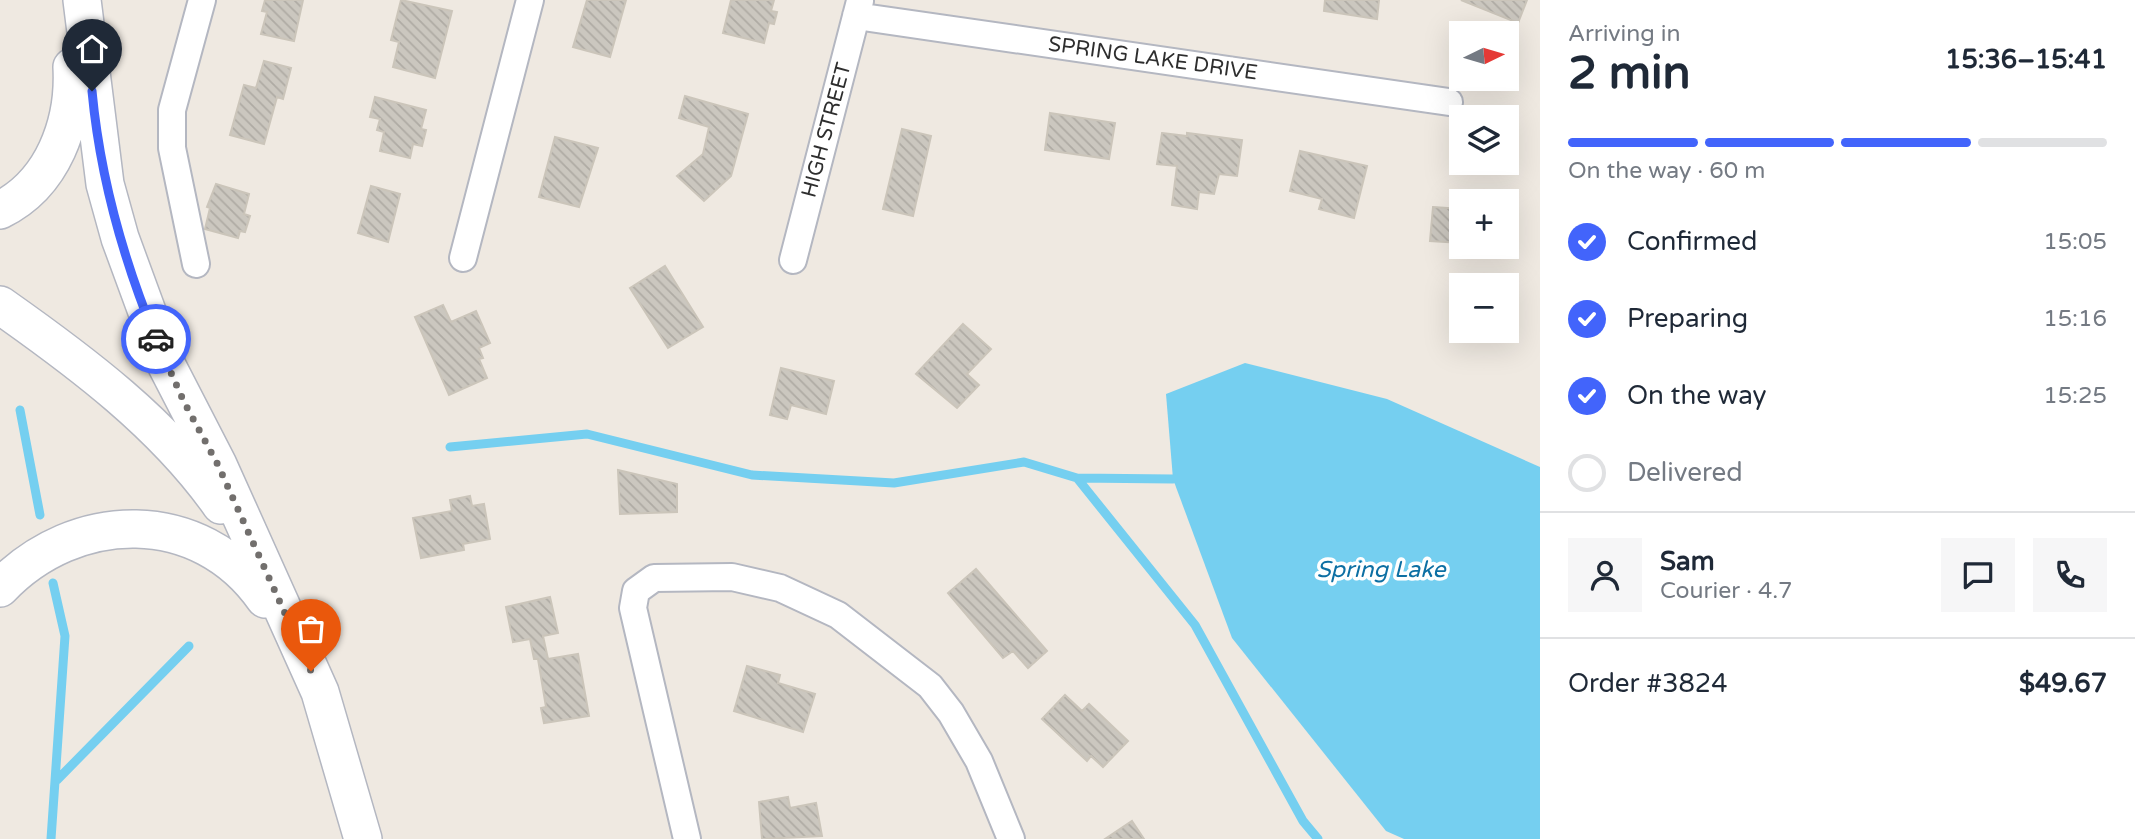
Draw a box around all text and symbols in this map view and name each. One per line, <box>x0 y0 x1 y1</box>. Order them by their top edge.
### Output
pin <box>62 19 122 91</box>
text: Arriving in <box>1568 20 1681 48</box>
north arrow <box>1449 21 1519 91</box>
map controls <box>1449 21 1519 343</box>
icon: home <box>73 30 111 68</box>
street label: SPRING LAKE DRIVE <box>1047 31 1259 86</box>
text: 15:36–15:41 <box>1945 44 2107 75</box>
text: 2 min <box>1568 46 1691 101</box>
street label: HIGH STREET <box>796 60 857 200</box>
button: layers <box>1449 105 1519 175</box>
text: On the way · 60 m <box>1568 157 1765 185</box>
button: + <box>1449 189 1519 259</box>
icon: check <box>1568 223 1606 261</box>
text: Confirmed <box>1627 226 1757 257</box>
text: 15:05 <box>2043 228 2107 256</box>
button: − <box>1449 273 1519 343</box>
icon: check <box>1568 300 1606 338</box>
text: Preparing <box>1627 303 1748 334</box>
courier <box>121 304 191 374</box>
text: 15:16 <box>2043 305 2107 333</box>
icon: car <box>137 320 175 358</box>
icon: check <box>1568 377 1606 415</box>
text: On the way <box>1627 380 1767 411</box>
text: 15:25 <box>2043 382 2107 410</box>
text: Delivered <box>1627 457 1743 488</box>
button: person <box>1568 538 1642 612</box>
button: chat <box>1941 538 2015 612</box>
button: phone <box>2033 538 2107 612</box>
text: Sam <box>1660 546 1715 577</box>
water label: Spring Lake <box>1316 556 1448 584</box>
text: Courier · 4.7 <box>1660 577 1793 605</box>
pin <box>281 599 341 671</box>
icon: bag <box>292 610 330 648</box>
text: Order #3824 <box>1568 668 1728 699</box>
text: $49.67 <box>2019 668 2107 699</box>

